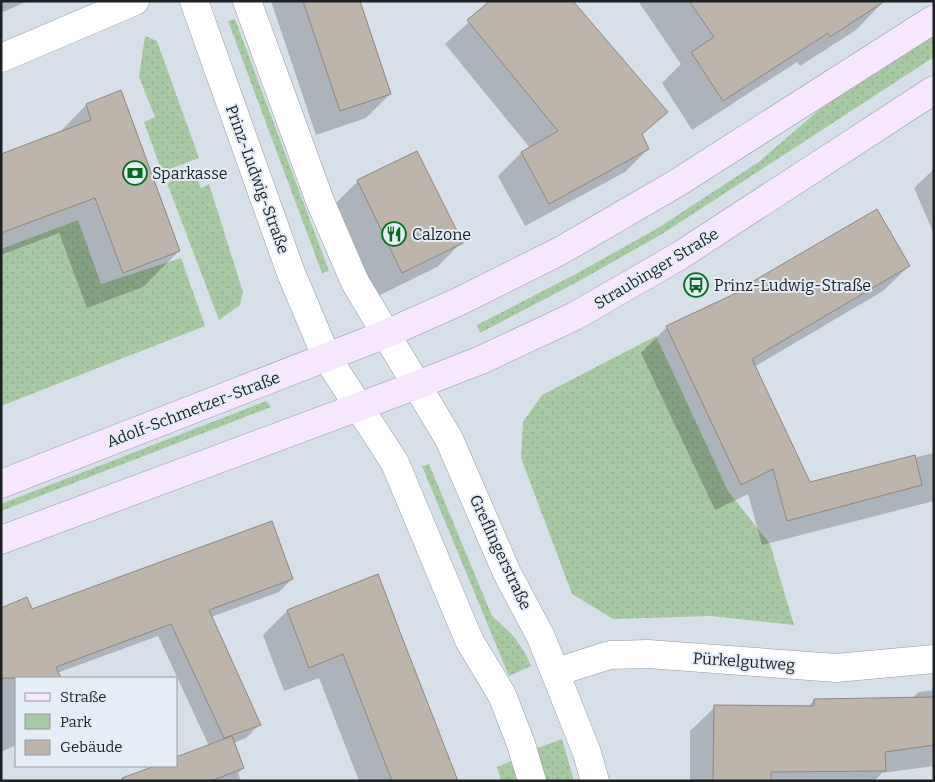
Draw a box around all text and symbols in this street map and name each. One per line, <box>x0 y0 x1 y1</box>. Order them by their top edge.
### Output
street label: Prinz-Ludwig-Straße <box>222 102 293 256</box>
bank icon: Sparkasse <box>122 160 148 186</box>
place label: Sparkasse <box>152 164 228 183</box>
restaurant icon: Calzone <box>381 221 407 247</box>
street label: Straubinger Straße <box>591 224 722 313</box>
place label: Calzone <box>412 225 471 244</box>
bus stop icon: Prinz-Ludwig-Straße <box>683 272 709 298</box>
place label: Prinz-Ludwig-Straße <box>714 276 871 295</box>
street label: Adolf-Schmetzer-Straße <box>104 368 283 451</box>
street label: Greflingerstraße <box>466 492 535 613</box>
street label: Pürkelgutweg <box>692 648 796 675</box>
legend <box>15 677 178 767</box>
text: Straße <box>60 688 106 706</box>
text: Park <box>60 713 92 731</box>
text: Gebäude <box>60 738 123 756</box>

